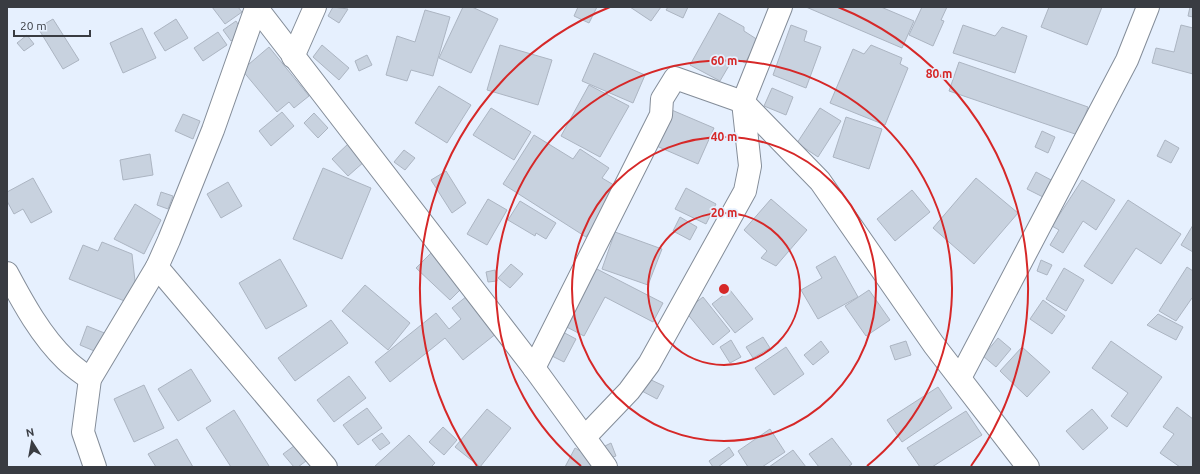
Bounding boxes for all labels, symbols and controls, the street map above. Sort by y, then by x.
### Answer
scale bar [14,12,90,38]
text: 20 m [20,19,47,32]
text: 60 m [711,54,737,67]
text: 80 m [926,67,952,80]
text: 40 m [711,130,737,143]
text: 20 m [711,206,737,219]
centre of rings [717,282,731,296]
north arrow [12,422,52,462]
text: N [25,426,35,439]

